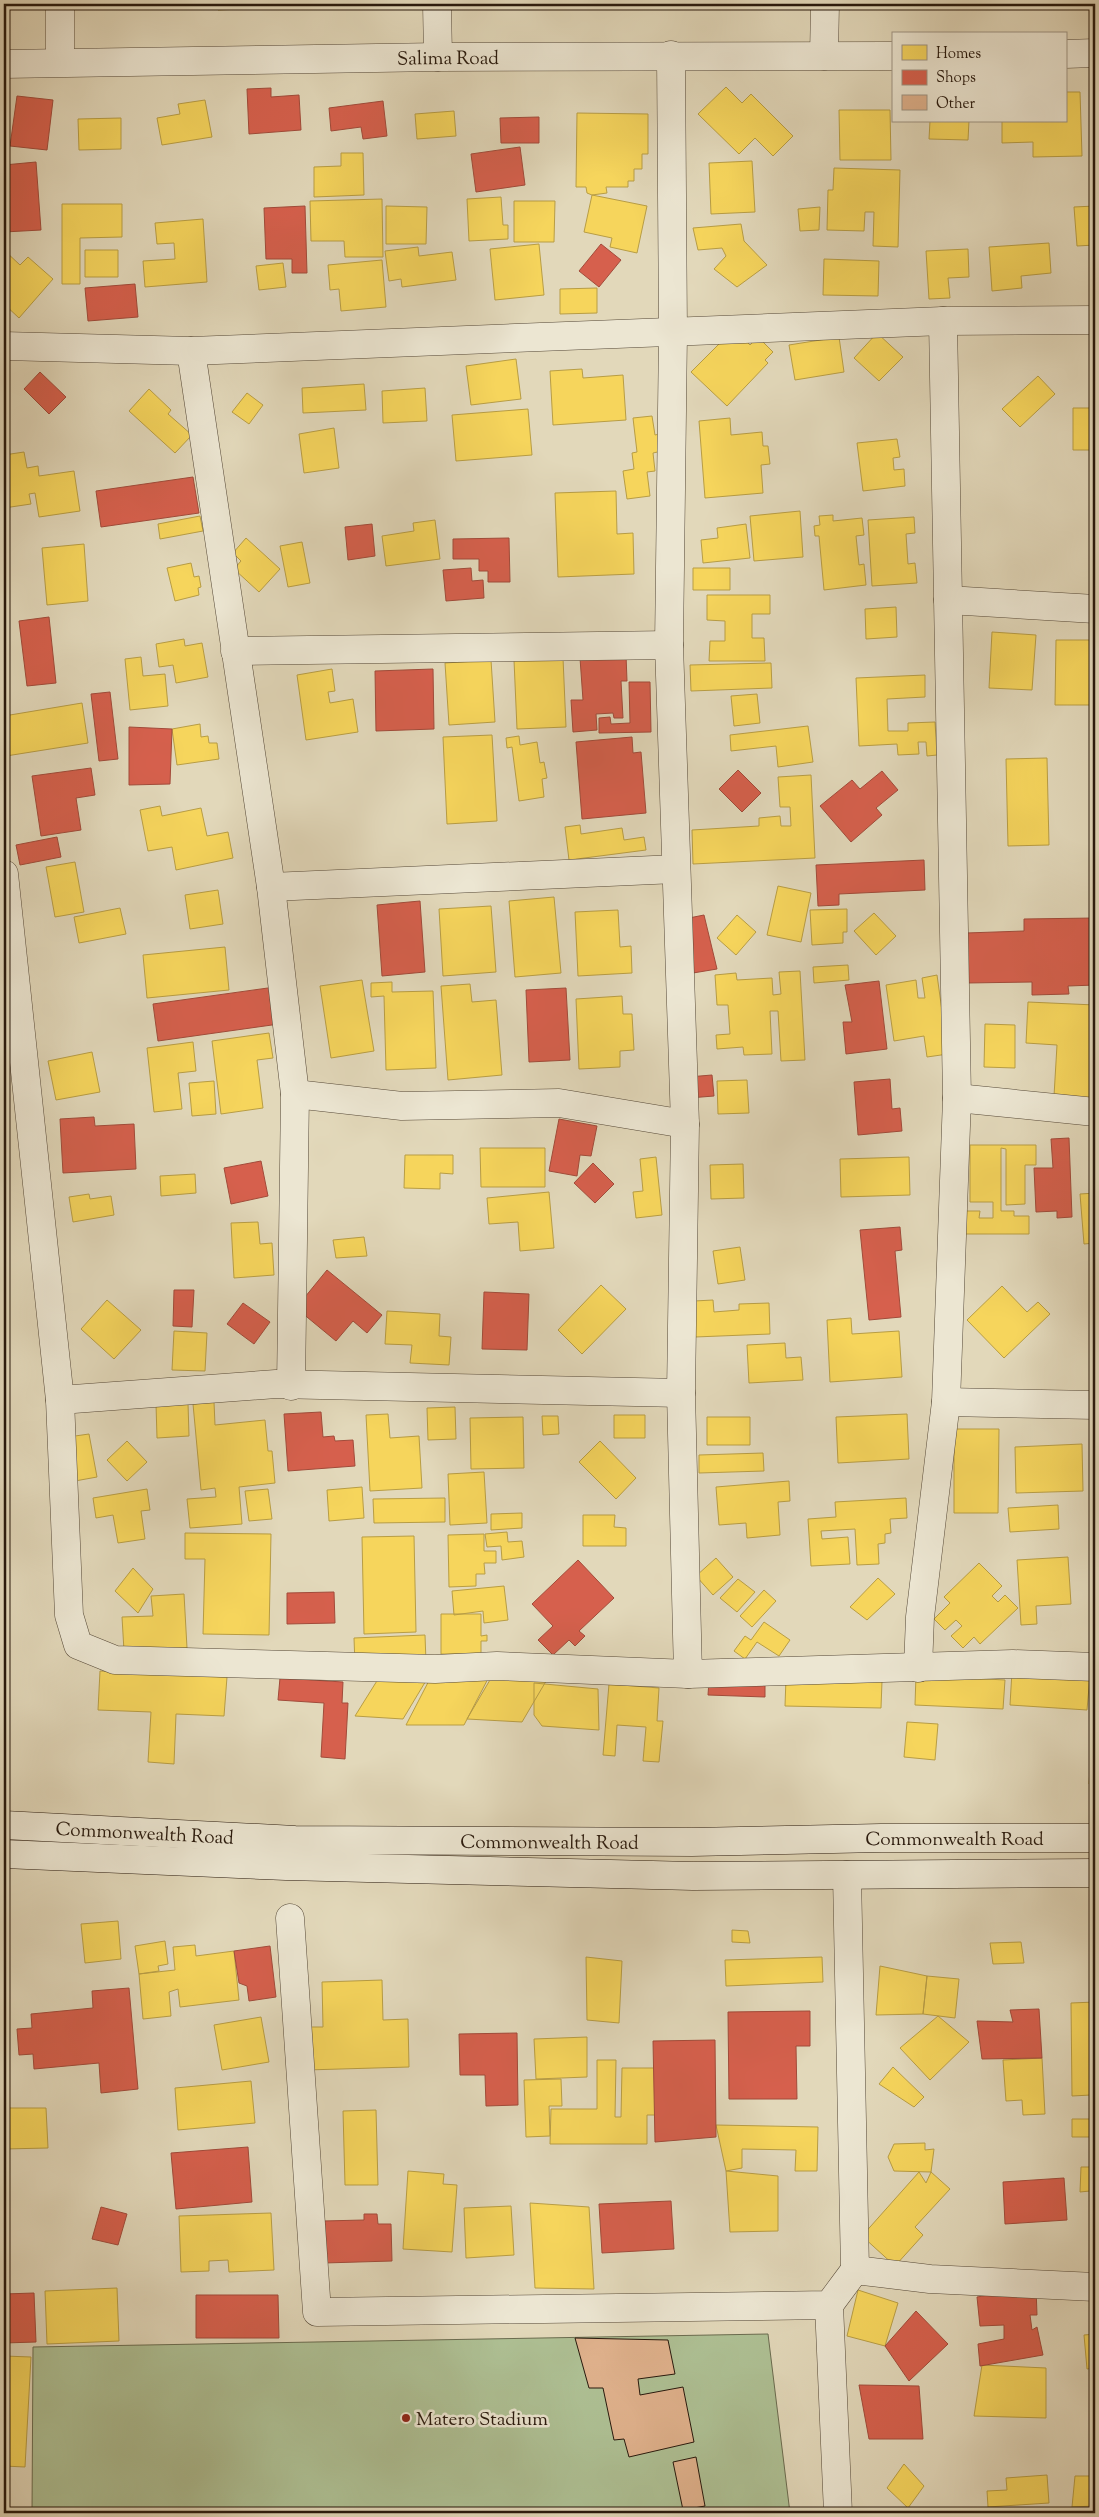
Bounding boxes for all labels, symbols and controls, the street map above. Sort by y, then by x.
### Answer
legend [892,32,1066,122]
text: Homes [936,44,981,65]
street label: Salima Road [397,46,499,74]
text: Shops [936,68,976,89]
text: Other [936,94,976,115]
street label: Commonwealth Road [55,1817,235,1853]
street label: Commonwealth Road [865,1827,1044,1854]
street label: Commonwealth Road [460,1830,639,1858]
place label: Matero Stadium [416,2407,548,2434]
marker: Matero Stadium [400,2412,412,2424]

